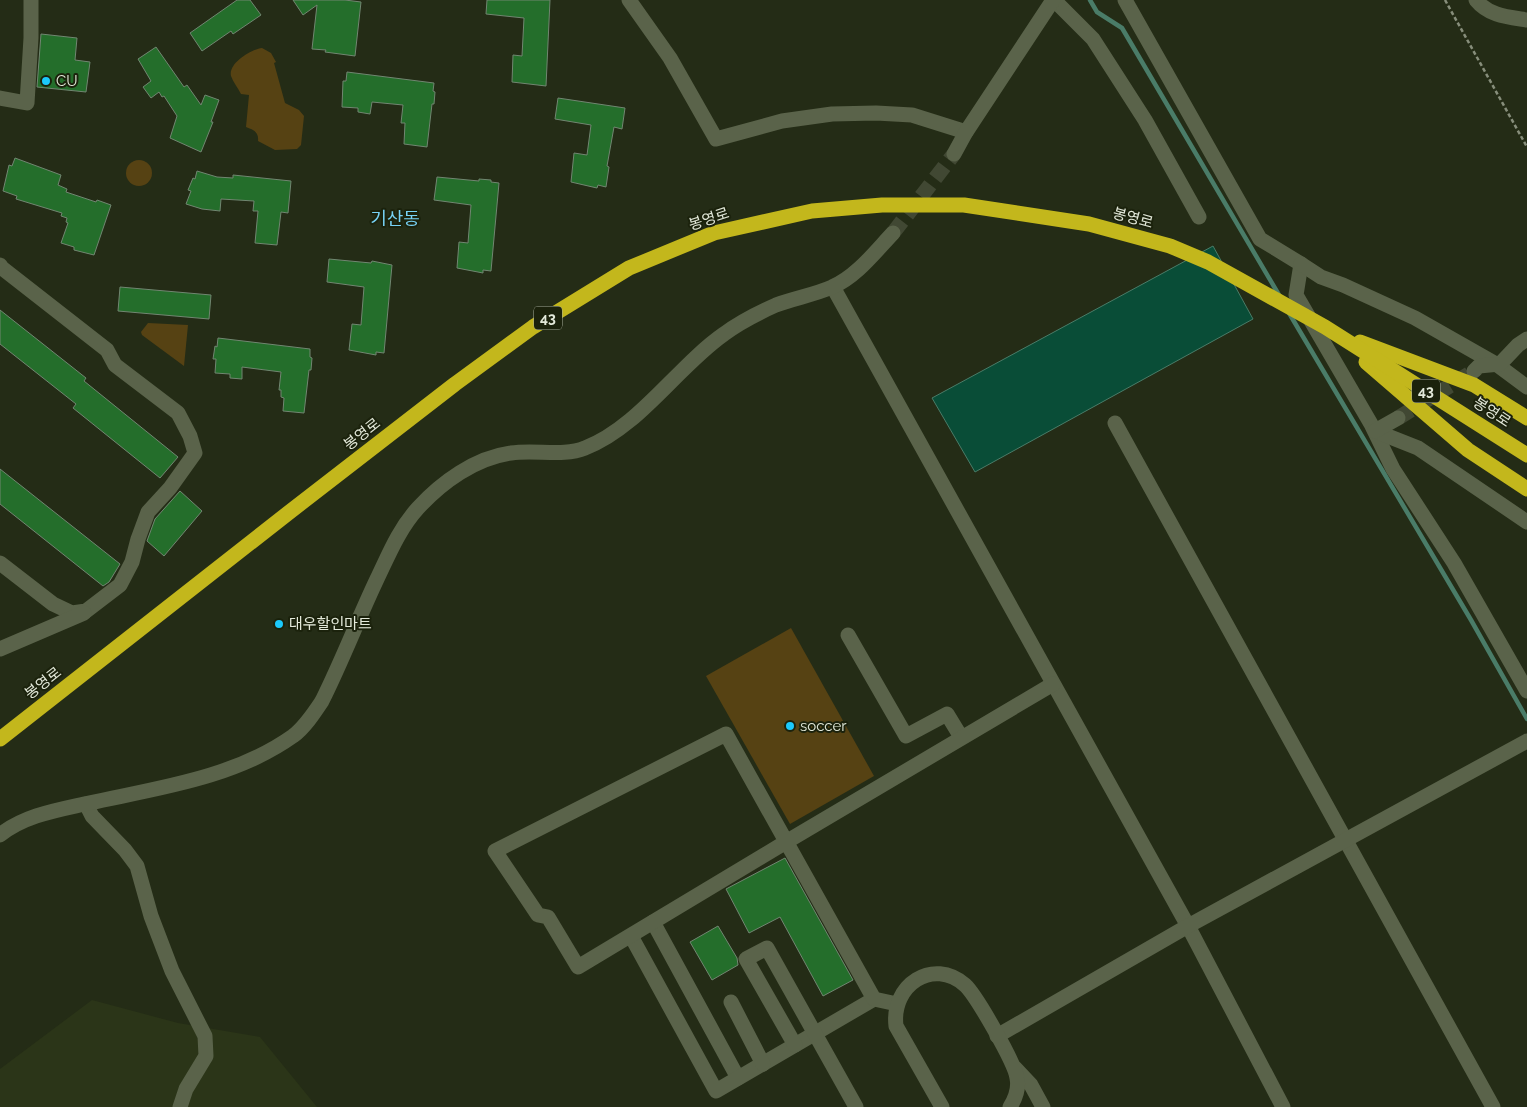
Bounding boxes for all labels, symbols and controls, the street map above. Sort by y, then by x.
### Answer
place label: CU [56,72,78,90]
marker: CU [40,75,52,87]
street label: 봉영로 [687,204,731,234]
street label: 봉영로 [1111,204,1155,232]
district label: 기산동 [370,208,420,229]
road number: 43 [534,306,562,330]
road number: 43 [1412,380,1440,402]
street label: 봉영로 [1470,393,1514,431]
street label: 봉영로 [340,414,384,454]
place label: 대우할인마트 [289,615,372,633]
marker: 대우할인마트 [273,618,285,630]
street label: 봉영로 [21,663,65,703]
place label: soccer [800,717,847,735]
marker: soccer [784,720,796,732]

